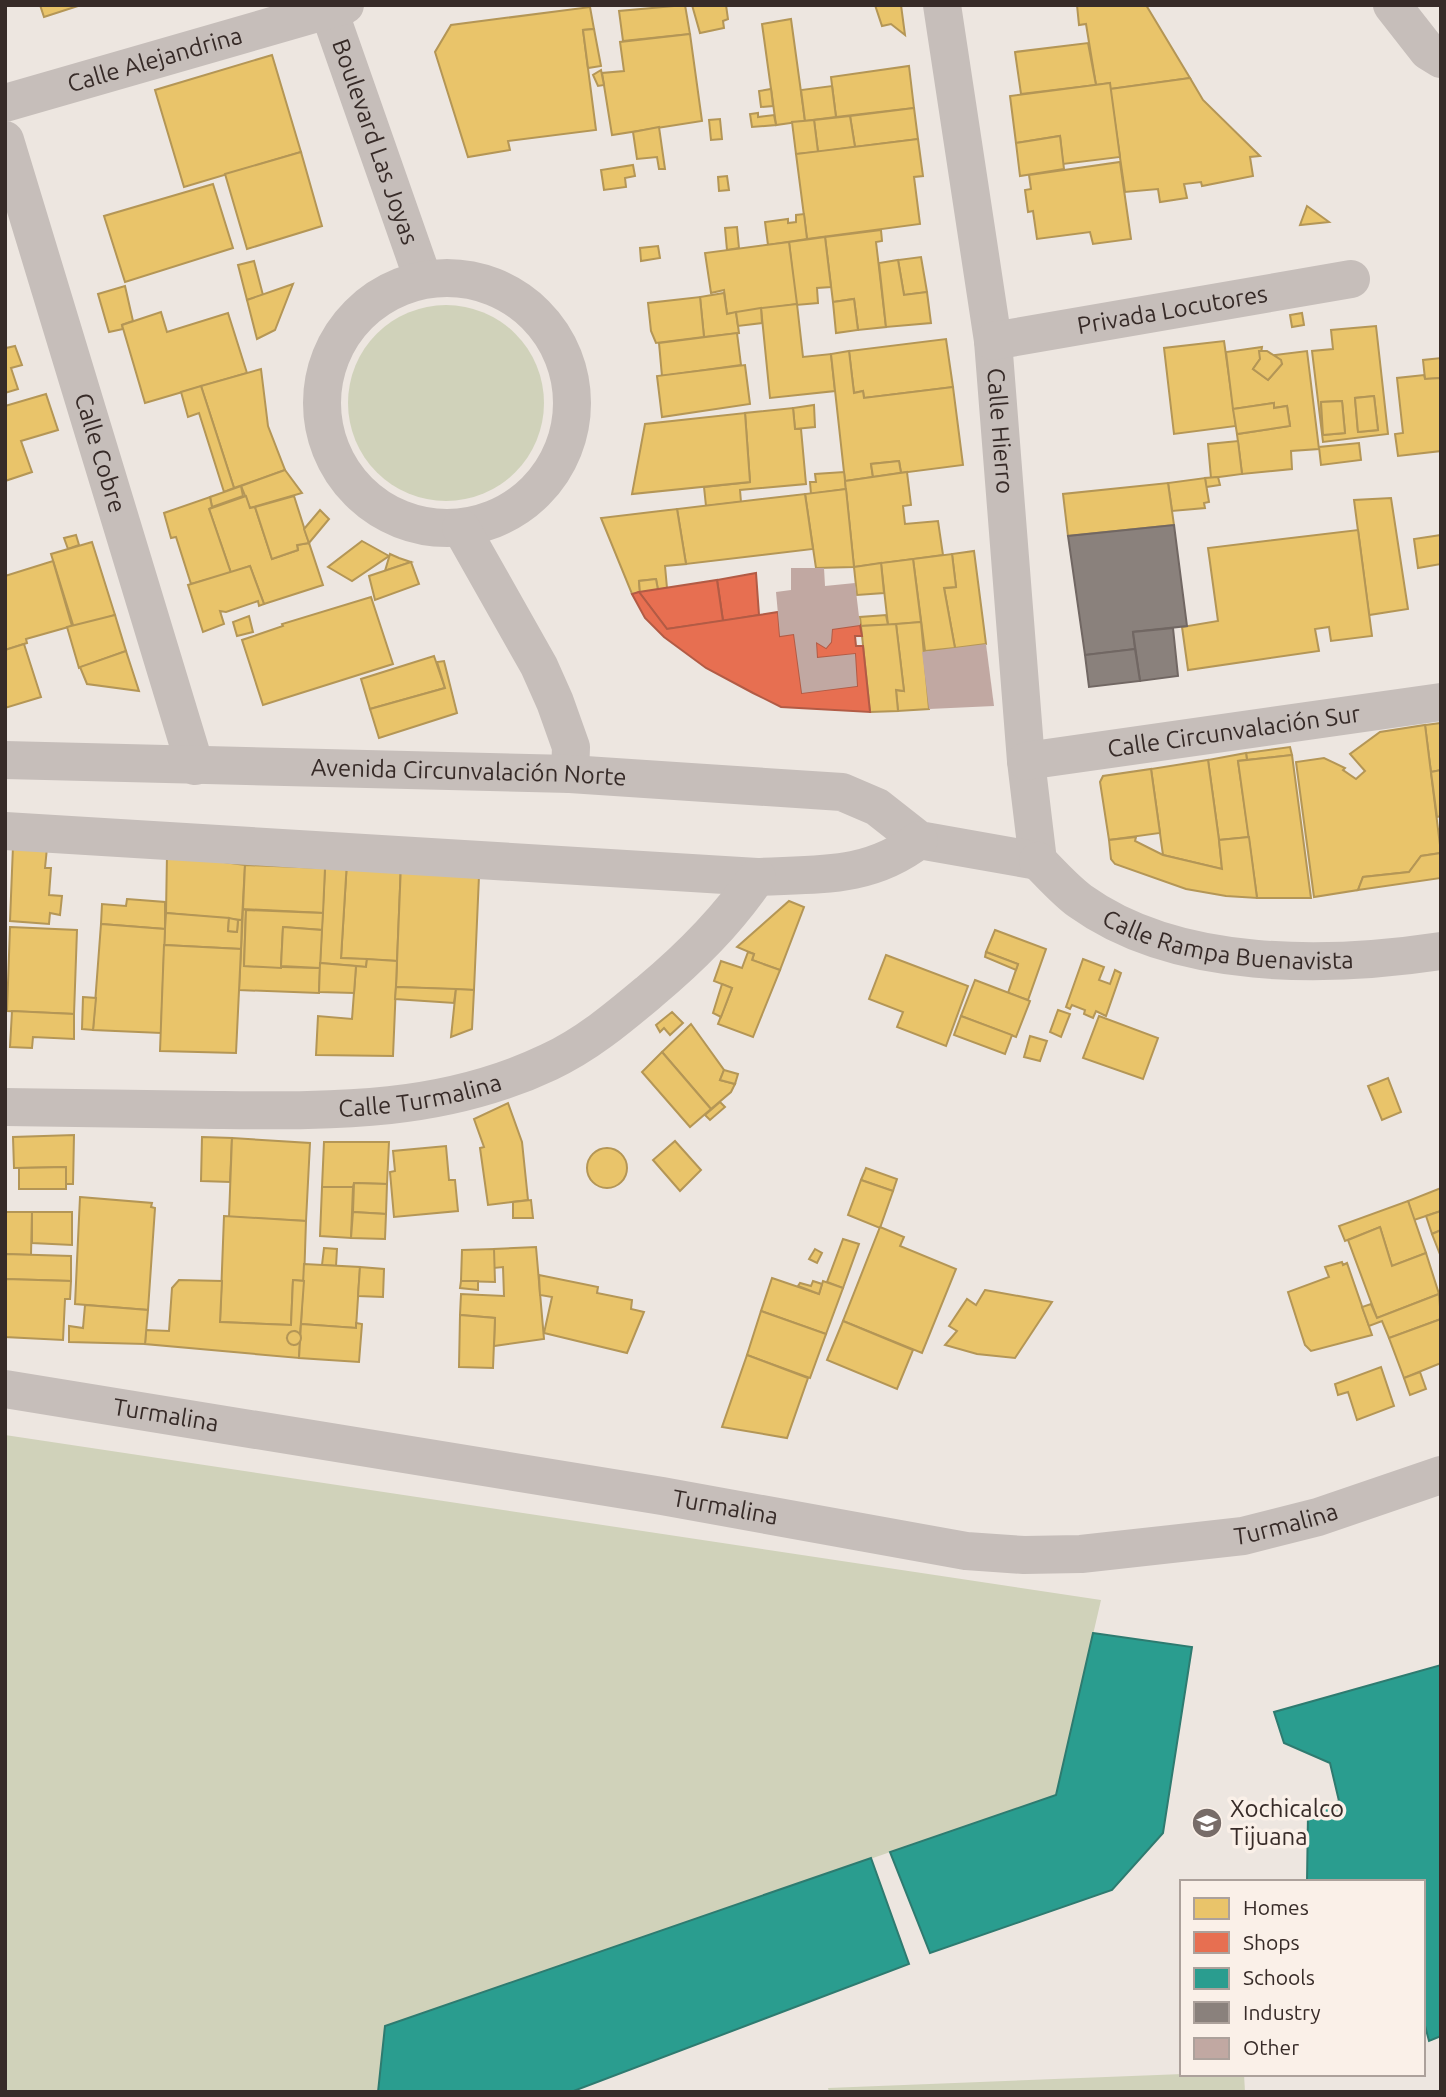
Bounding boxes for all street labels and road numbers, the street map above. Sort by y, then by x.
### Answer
street label: Calle Alejandrina [64,21,245,97]
street label: Boulevard Las Joyas [327,35,424,248]
street label: Privada Locutores [1075,280,1269,339]
street label: Calle Hierro [982,367,1019,495]
street label: Calle Cobre [70,390,131,516]
street label: Calle Circunvalación Sur [1106,700,1362,762]
street label: Avenida Circunvalación Norte [311,754,628,791]
street label: Calle Rampa Buenavista [1098,904,1354,974]
street label: Calle Turmalina [338,1068,505,1122]
street label: Turmalina [111,1393,221,1437]
street label: Turmalina [670,1484,780,1530]
street label: Turmalina [1232,1497,1341,1550]

